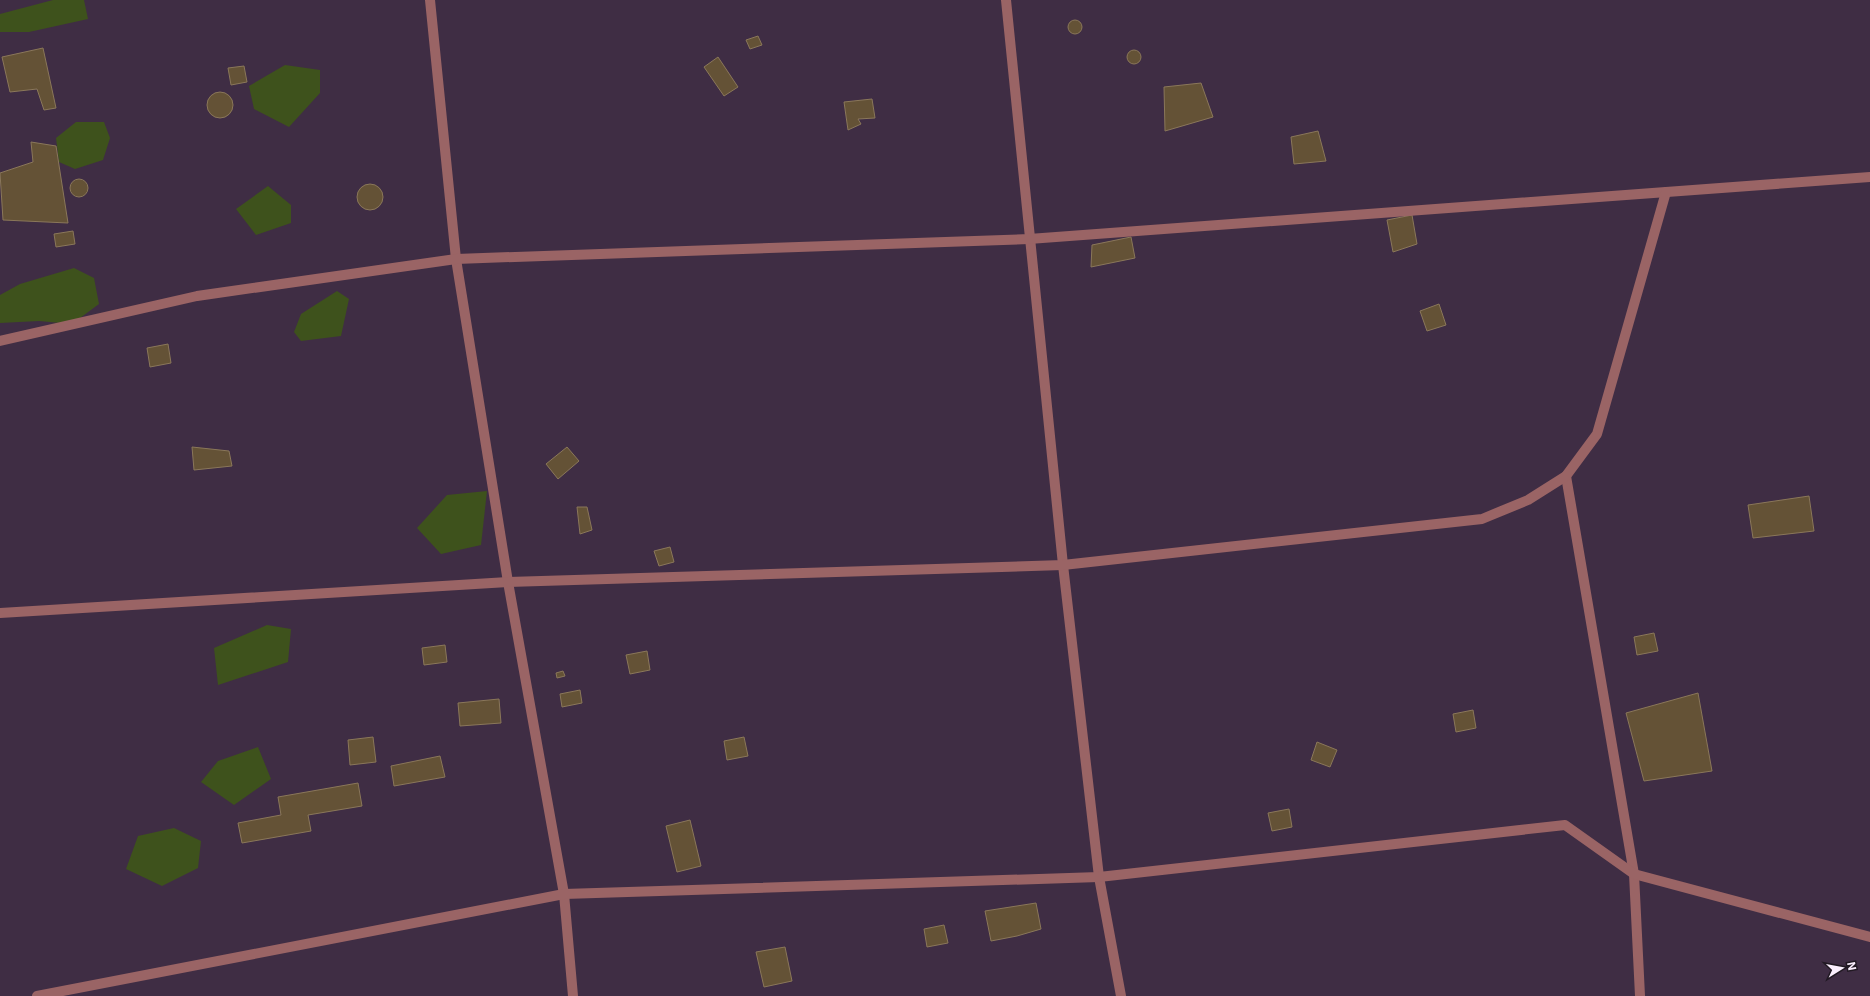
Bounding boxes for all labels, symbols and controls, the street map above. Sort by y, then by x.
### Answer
north arrow [1822,948,1862,988]
text: N [1844,961,1859,972]

